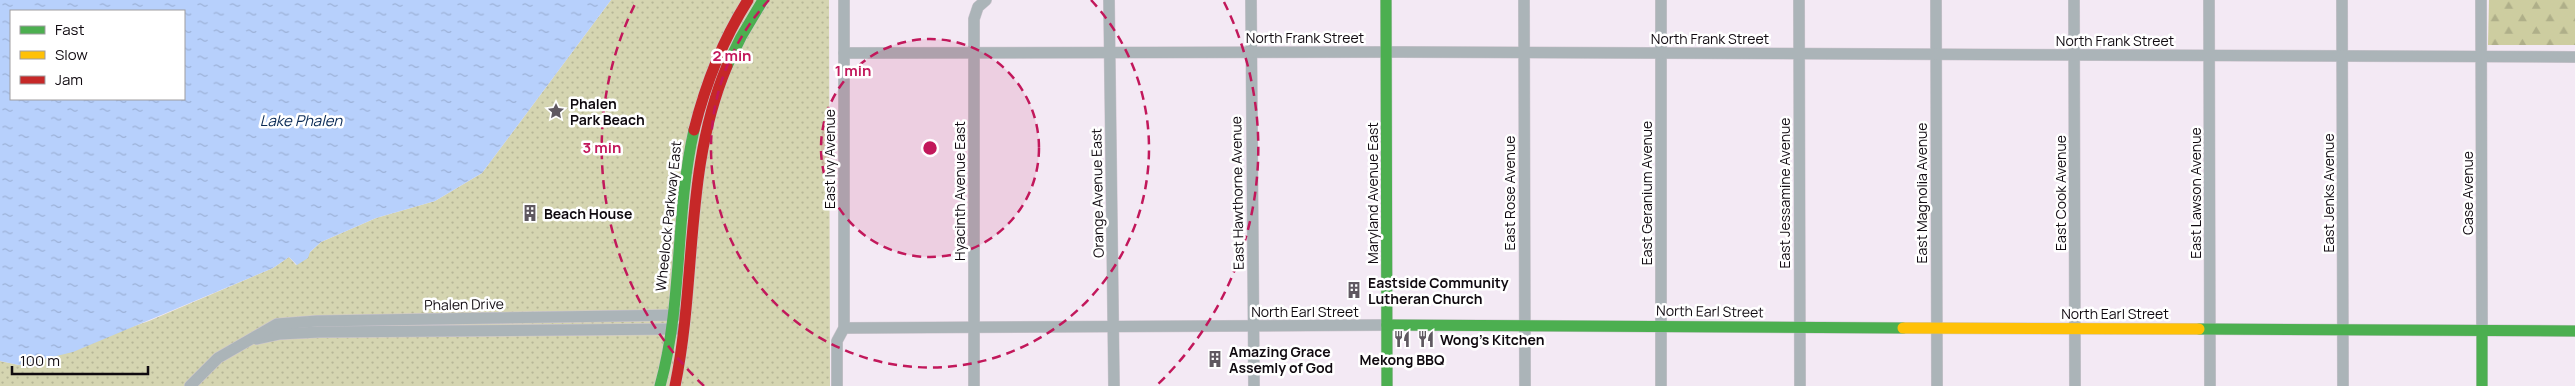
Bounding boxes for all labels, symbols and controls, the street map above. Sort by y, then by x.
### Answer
legend [10,10,185,100]
text: Fast [55,19,84,40]
street label: North Frank Street [1246,28,1365,47]
street label: North Frank Street [1651,29,1770,48]
street label: North Frank Street [2056,31,2175,50]
text: Slow [55,44,88,65]
text: 2 min [712,45,752,66]
text: 1 min [835,60,871,81]
text: Jam [55,69,83,90]
place label: Phalen Park Beach [570,94,645,129]
place icon: Phalen Park Beach [546,101,566,121]
street label: East Ivy Avenue [820,109,839,209]
water label: Lake Phalen [260,110,343,131]
street label: East Hawthorne Avenue [1226,116,1248,270]
street label: East Jessamine Avenue [1775,118,1794,269]
street label: Hyacinth Avenue East [950,121,969,261]
street label: East Geranium Avenue [1637,121,1656,265]
street label: Maryland Avenue East [1363,122,1382,264]
street label: East Magnolia Avenue [1912,123,1931,263]
street label: East Lawson Avenue [2186,127,2205,259]
street label: Orange Avenue East [1086,128,1108,258]
street label: East Jenks Avenue [2319,133,2338,253]
street label: East Cook Avenue [2051,135,2070,251]
street label: East Rose Avenue [1500,136,1519,250]
text: 3 min [583,137,621,158]
street label: Wheelock Parkway East [651,139,685,292]
centre of rings [921,139,939,157]
street label: Case Avenue [2458,151,2477,235]
building icon: Beach House [520,203,540,223]
place label: Beach House [544,204,632,223]
place label: Eastside Community Lutheran Church [1368,273,1509,308]
building icon: Eastside Community Lutheran Church [1344,280,1364,300]
street label: Phalen Drive [424,294,504,314]
street label: North Earl Street [1656,301,1764,321]
street label: North Earl Street [1251,302,1359,321]
street label: North Earl Street [2061,304,2169,323]
restaurant icon: Mekong BBQ [1392,329,1412,349]
restaurant icon: Wong's Kitchen [1416,329,1436,349]
place label: Wong's Kitchen [1440,330,1545,349]
place label: Amazing Grace Assemly of God [1229,342,1333,377]
scale bar [12,344,149,376]
building icon: Amazing Grace Assemly of God [1205,349,1225,369]
text: 100 m [20,350,60,371]
place label: Mekong BBQ [1360,350,1445,369]

